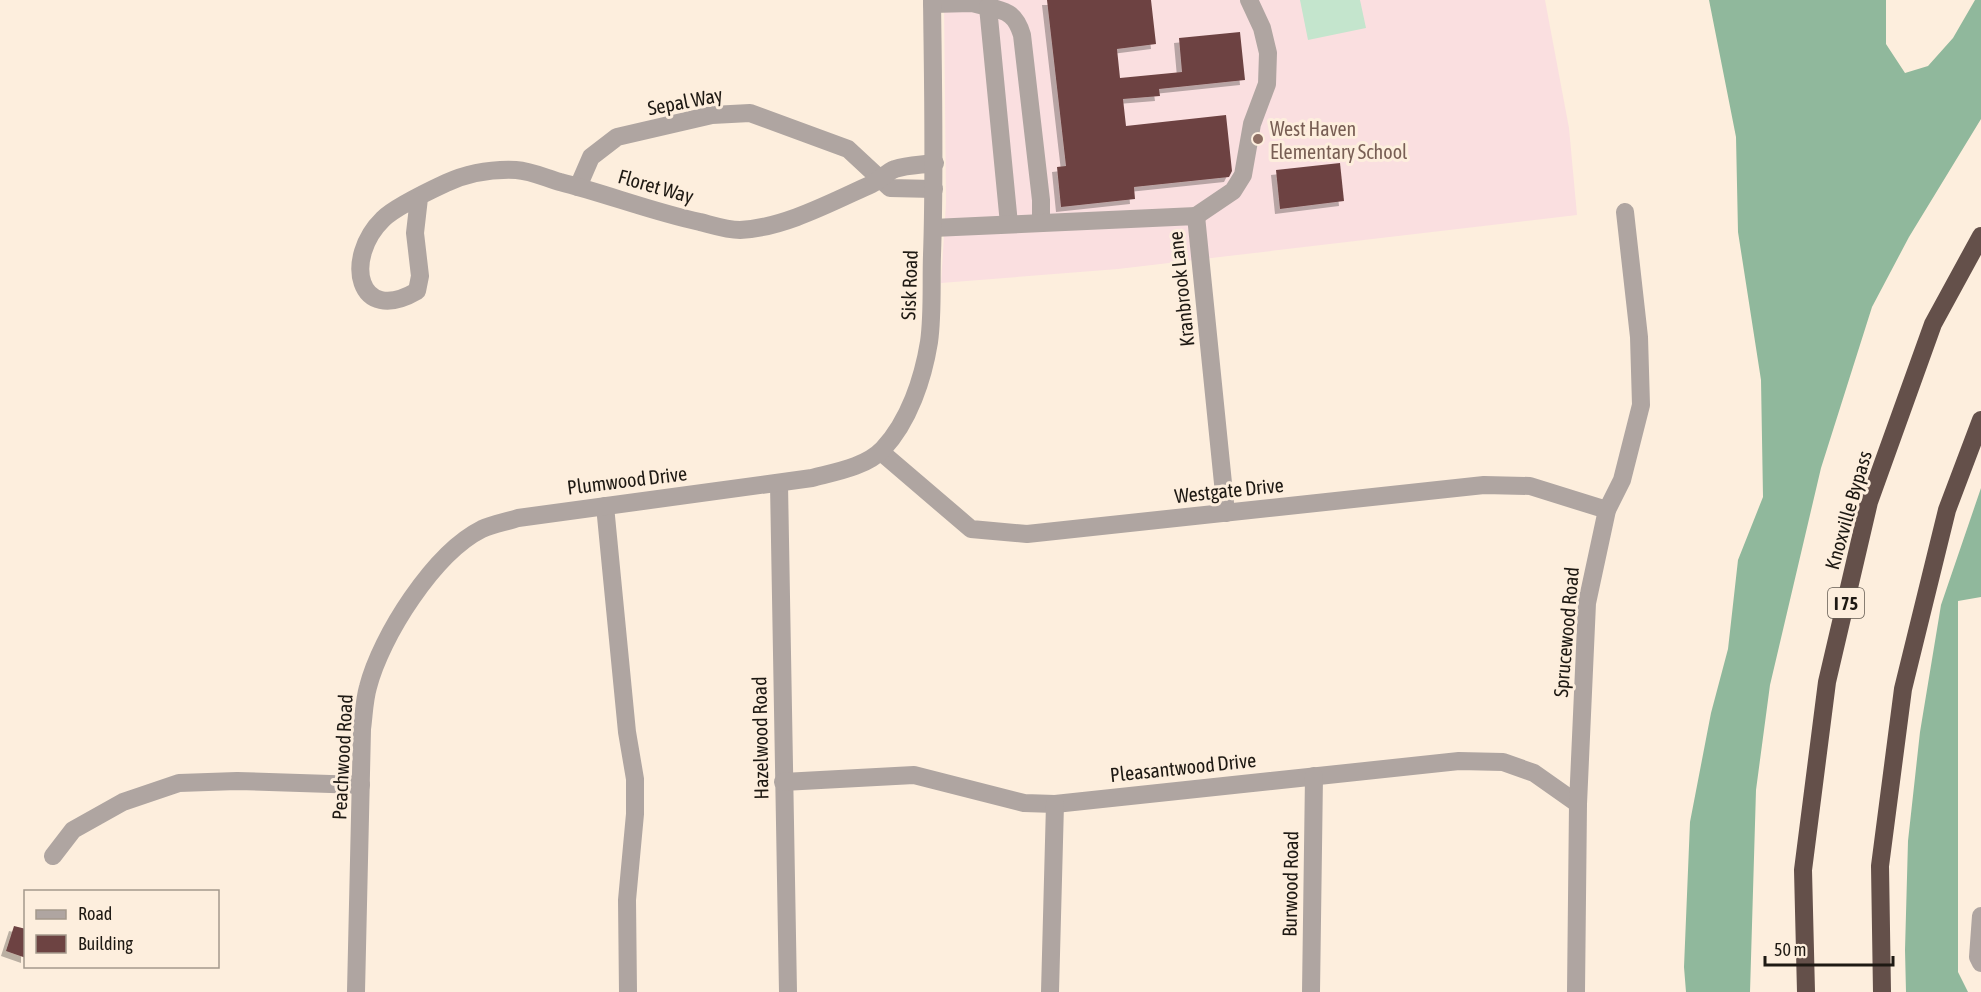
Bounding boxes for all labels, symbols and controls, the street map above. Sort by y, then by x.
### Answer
street label: Sepal Way [646,82,724,120]
place label: West Haven Elementary School [1270,117,1408,163]
marker: West Haven Elementary School [1251,132,1265,146]
street label: Floret Way [616,164,696,208]
street label: Kranbrook Lane [1164,230,1198,348]
street label: Sisk Road [896,250,922,320]
street label: Knoxville Bypass [1820,448,1876,572]
street label: Plumwood Drive [566,461,688,499]
street label: Westgate Drive [1173,473,1285,507]
street label: Sprucewood Road [1549,566,1583,698]
road number: I 75 [1828,588,1864,618]
street label: Hazelwood Road [747,676,773,800]
street label: Peachwood Road [327,693,357,821]
street label: Pleasantwood Drive [1109,748,1257,786]
street label: Burwood Road [1278,831,1302,937]
legend [24,890,219,968]
text: Road [78,903,112,924]
scale bar [1765,929,1892,967]
text: Building [78,933,133,954]
text: 50 m [1774,939,1806,960]

